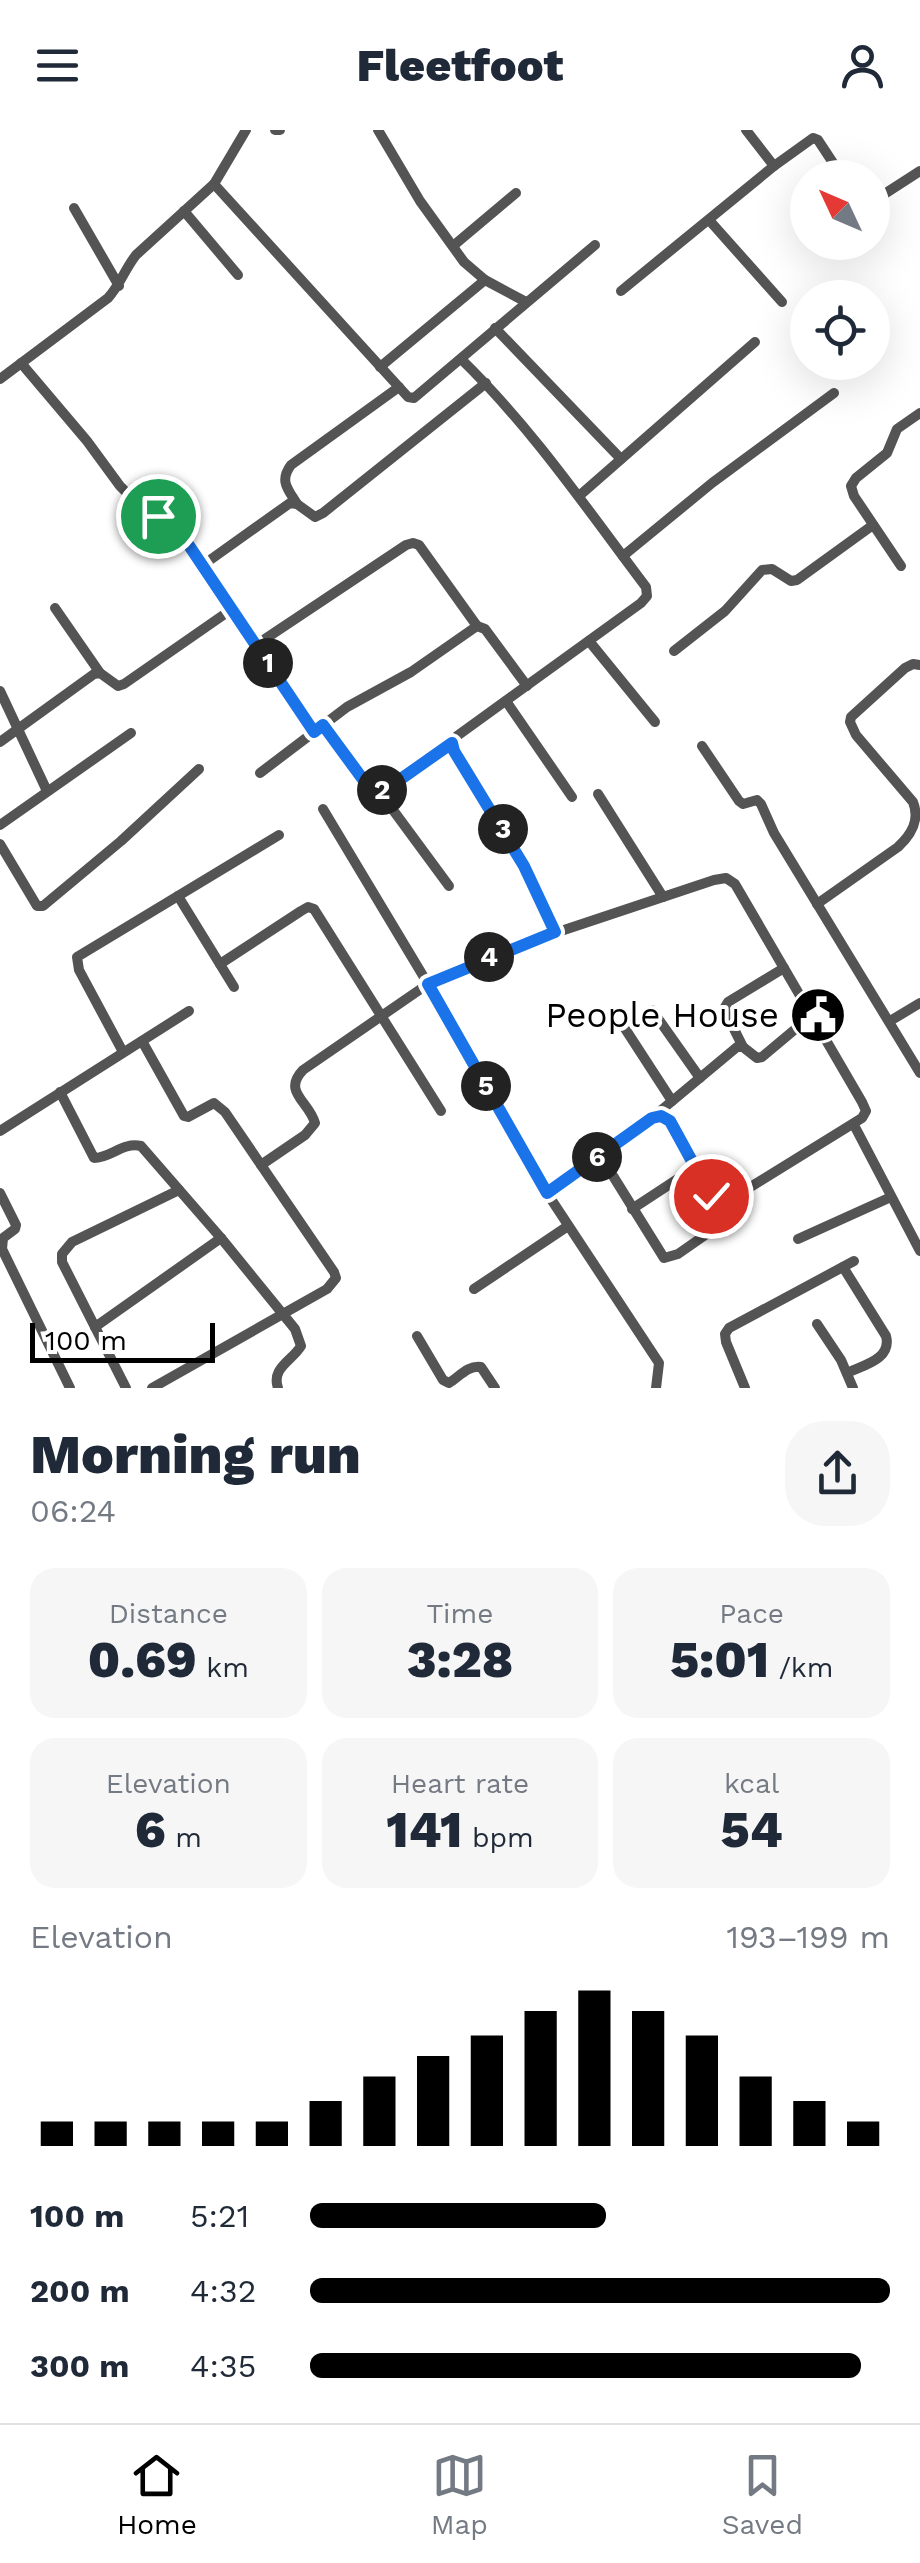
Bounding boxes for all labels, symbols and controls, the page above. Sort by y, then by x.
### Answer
icon: menu [30,38,85,93]
icon: person [835,38,890,93]
text: Fleetfoot [356,39,564,92]
north arrow [790,160,890,260]
map controls [790,160,890,380]
button: locate [790,280,890,380]
pin [116,474,201,559]
icon: arrive [131,489,186,544]
pin: 1 [243,638,293,688]
text: 1 [262,646,274,679]
pin: 2 [357,765,407,815]
text: 2 [374,773,390,806]
pin: 3 [478,804,528,854]
text: 3 [495,812,511,845]
pin: 4 [464,932,514,982]
text: 4 [480,940,498,973]
public building icon: People House [788,985,848,1045]
place label: People House [545,994,779,1036]
pin: 5 [461,1061,511,1111]
text: 5 [478,1069,494,1102]
pin: 6 [572,1132,622,1182]
text: 6 [588,1140,606,1173]
pin [669,1154,754,1239]
icon: check [684,1169,739,1224]
scale bar [30,1318,215,1362]
text: 100 m [45,1324,127,1357]
button: share [785,1421,890,1526]
text: Morning run [30,1422,361,1486]
text: 06:24 [30,1492,116,1530]
text: Distance [109,1597,228,1630]
text: Time [427,1597,493,1630]
text: Pace [719,1597,784,1630]
text: 0.69 [88,1630,197,1689]
text: 3:28 [407,1630,513,1689]
text: 5:01 [670,1630,769,1689]
text: km [197,1651,249,1684]
text: /km [769,1651,833,1684]
text: Elevation [106,1767,231,1800]
text: Heart rate [391,1767,529,1800]
text: kcal [724,1767,779,1800]
text: 6 [135,1800,166,1859]
text: 141 [386,1800,462,1859]
text: 54 [721,1800,783,1859]
text: m [166,1821,202,1854]
text: bpm [462,1821,534,1854]
text: Elevation [30,1918,173,1956]
text: 193–199 m [726,1918,890,1956]
text: 100 m [30,2197,124,2235]
text: 5:21 [190,2197,249,2235]
text: 200 m [30,2272,130,2310]
text: 4:32 [190,2272,256,2310]
text: 300 m [30,2347,129,2385]
text: 4:35 [190,2347,256,2385]
tab: Home [117,2448,197,2541]
tab: Map [431,2448,488,2541]
tab: Saved [722,2448,803,2541]

